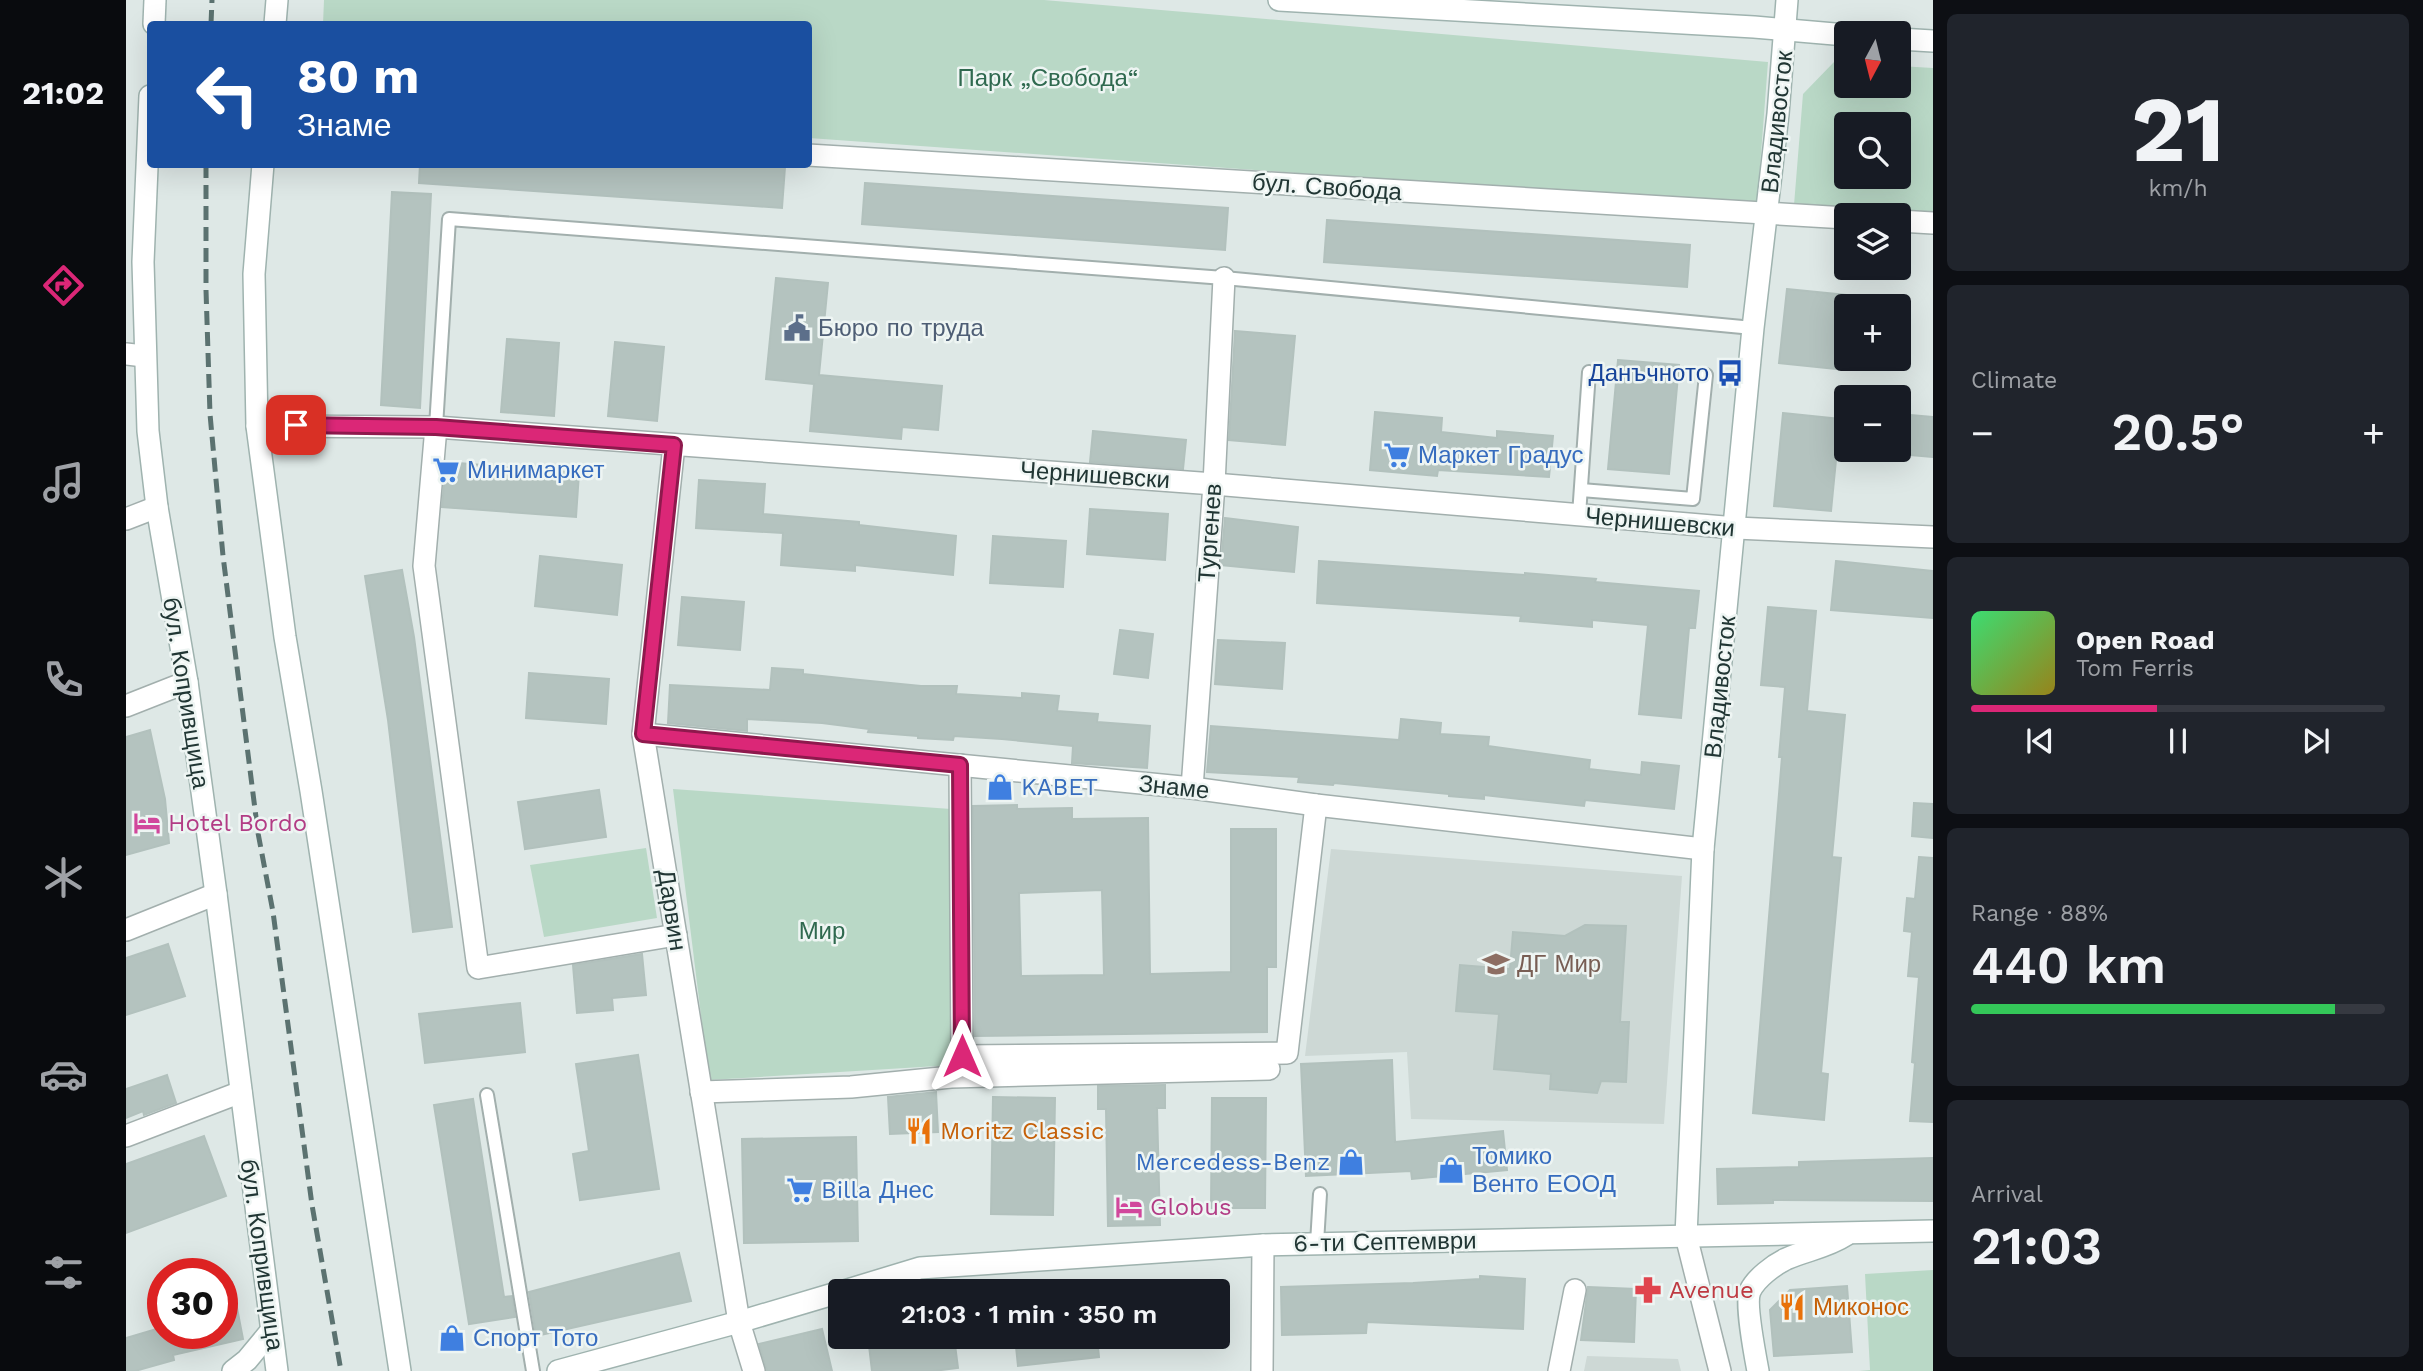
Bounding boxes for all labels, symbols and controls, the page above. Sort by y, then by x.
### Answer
north arrow [1834,21,1911,98]
map controls [1834,21,1911,462]
text: 80 m [297,47,419,105]
icon: left [182,49,273,140]
street label: Владивосток [1756,49,1798,195]
park label: Парк „Свобода“ [958,64,1138,92]
text: 21:02 [22,74,104,112]
text: 21 [2131,76,2225,183]
text: Знаме [297,106,392,144]
button: search [1834,112,1911,189]
street label: бул. Свобода [1251,168,1404,206]
text: km/h [2148,175,2208,202]
button: layers [1834,203,1911,280]
icon: directions [39,261,88,310]
button: + [1834,294,1911,371]
public building icon: Бюро по труда [782,313,812,343]
place label: Бюро по труда [818,314,984,342]
bus stop icon: Данъчното [1715,358,1745,388]
place label: Данъчното [1588,359,1709,387]
text: Climate [1971,367,2057,394]
button: − [1834,385,1911,462]
pin [266,395,326,455]
text: 20.5° [2112,402,2244,463]
icon: arrive [277,406,315,444]
text: − [1971,411,1994,455]
text: + [2362,411,2385,455]
supermarket icon: Маркет Градус [1382,440,1412,470]
place label: Маркет Градус [1418,441,1584,469]
supermarket icon: Минимаркет [431,455,461,485]
place label: Минимаркет [467,456,605,484]
street label: Чернишевски [1019,456,1171,494]
icon: music [39,458,88,507]
street label: Тургенев [1193,482,1227,584]
street label: Чернишевски [1584,502,1736,542]
street label: бул. Копривщица [157,595,215,791]
street label: Владивосток [1699,614,1741,760]
text: Open Road [2076,625,2214,655]
icon: phone [39,655,88,704]
text: Tom Ferris [2076,655,2194,682]
icon: previous [2021,722,2059,760]
icon: pause [2159,722,2197,760]
icon: next [2297,722,2335,760]
street label: Знаме [1137,769,1211,805]
shop icon: KABET [985,772,1015,802]
place label: KABET [1021,773,1098,801]
hotel icon: Hotel Bordo [132,808,162,838]
place label: Hotel Bordo [168,809,307,837]
icon: climate [39,853,88,902]
street label: Дарвин [652,867,692,953]
text: Range · 88% [1971,900,2108,927]
park label: Мир [799,917,845,945]
text: 440 km [1971,935,2166,996]
school or university icon: ДГ Мир [1481,949,1511,979]
place label: ДГ Мир [1517,950,1601,978]
position arrow [925,1019,999,1093]
icon: car [39,1050,88,1099]
restaurant icon: Moritz Classic [904,1116,934,1146]
place label: Moritz Classic [940,1117,1104,1145]
place label: Томико Венто ЕООД [1472,1142,1616,1198]
shop icon: Mercedess-Benz [1336,1147,1366,1177]
place label: Mercedess-Benz [1136,1148,1330,1176]
shop icon: Томико Венто ЕООД [1436,1155,1466,1185]
street label: бул. Копривщица [235,1157,289,1353]
supermarket icon: Billa Днес [785,1175,815,1205]
place label: Billa Днес [821,1176,934,1204]
text: Arrival [1971,1181,2043,1208]
hotel icon: Globus [1114,1192,1144,1222]
place label: Globus [1150,1193,1232,1221]
text: 21:03 [1971,1216,2102,1277]
street label: 6-ти Септември [1293,1226,1477,1258]
icon: filters [39,1248,88,1297]
speed limit sign: 30 [147,1258,238,1349]
pharmacy icon: Avenue [1633,1275,1663,1305]
place label: Avenue [1669,1276,1754,1304]
restaurant icon: Миконос [1777,1292,1807,1322]
place label: Миконос [1813,1293,1909,1321]
text: 21:03 · 1 min · 350 m [901,1299,1157,1329]
shop icon: Спорт Тото [437,1323,467,1353]
place label: Спорт Тото [473,1324,598,1352]

